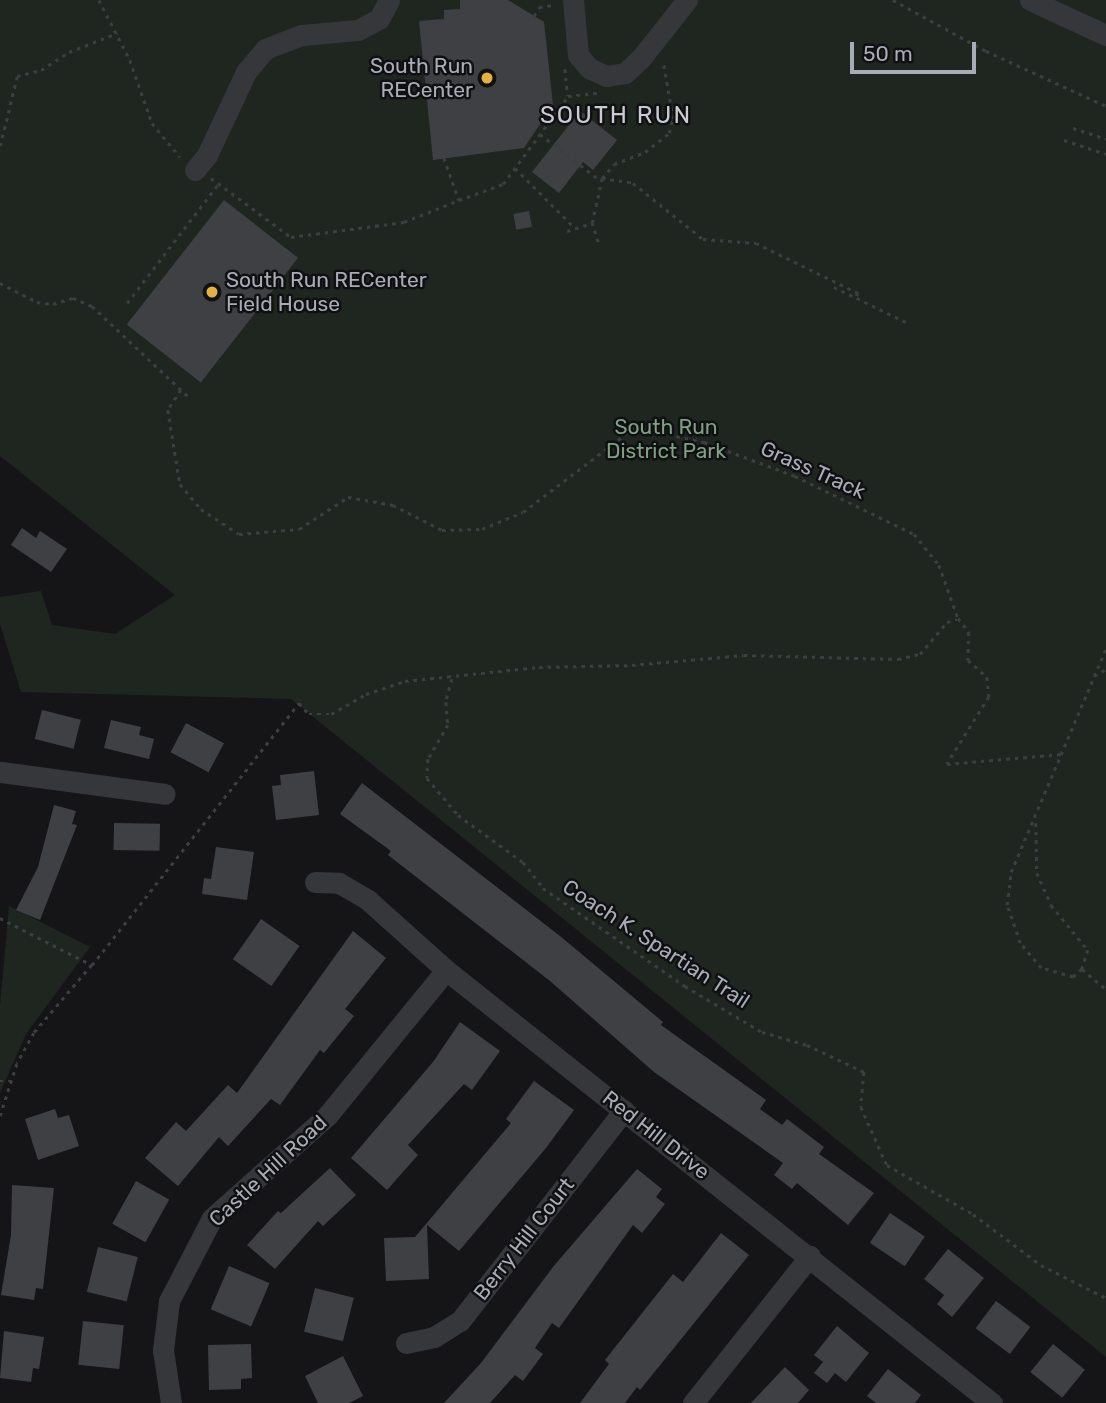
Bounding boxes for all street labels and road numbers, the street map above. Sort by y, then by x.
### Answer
street label: Grass Track [756,436,870,504]
street label: Coach K. Spartian Trail [558,874,754,1014]
street label: Red Hill Drive [597,1085,715,1185]
street label: Castle Hill Road [204,1110,332,1232]
street label: Berry Hill Court [468,1173,580,1305]

